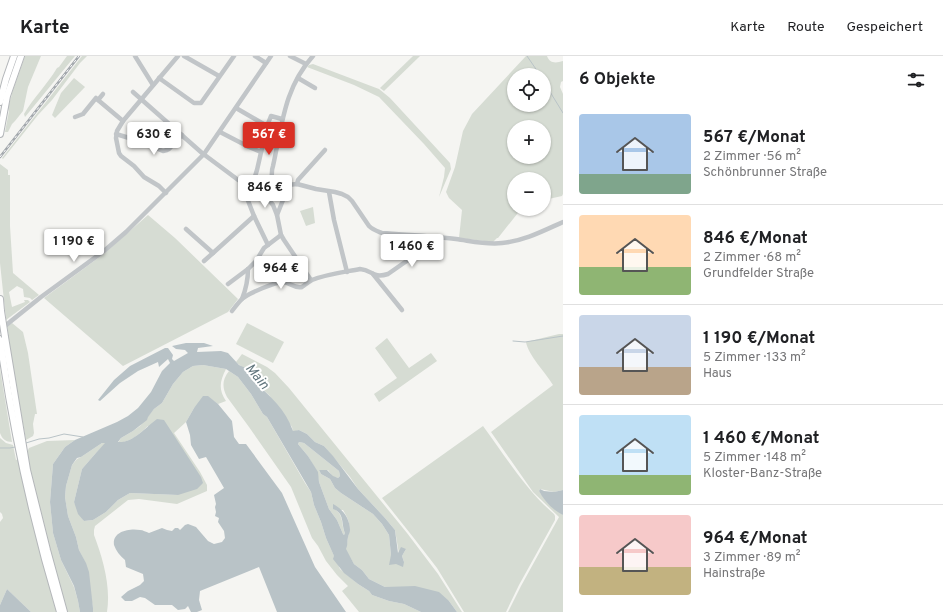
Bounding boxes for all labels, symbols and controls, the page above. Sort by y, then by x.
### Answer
text: Karte [20,16,70,40]
text: Karte [730,19,765,36]
text: Route [787,19,824,36]
text: Gespeichert [846,19,923,36]
map controls [507,68,551,216]
button: locate [507,68,551,112]
text: 6 Objekte [579,69,656,91]
icon: filters [905,69,927,91]
button: + [507,120,551,164]
pin: 630 € [126,122,182,156]
pin: 567 € [241,122,297,156]
text: 630 € [136,127,172,143]
text: 567 € [252,127,286,143]
text: 567 €/Monat [703,127,806,149]
icon: home [611,130,659,178]
text: 2 Zimmer · 56 m² [703,149,801,165]
text: Schönbrunner Straße [703,165,827,181]
button: − [507,172,551,216]
pin: 846 € [237,175,293,209]
text: 846 € [247,180,283,196]
text: 846 €/Monat [703,228,808,250]
pin: 1 190 € [37,229,111,263]
icon: home [611,231,659,279]
text: 1 190 € [53,234,95,250]
pin: 1 460 € [375,234,449,268]
text: 1 460 € [390,239,434,255]
text: 2 Zimmer · 68 m² [703,250,801,266]
pin: 964 € [253,256,309,290]
text: 964 € [263,261,299,277]
text: Grundfelder Straße [703,266,814,282]
text: 1 190 €/Monat [703,328,815,350]
icon: home [611,331,659,379]
text: 5 Zimmer · 133 m² [703,350,806,366]
water label: Main [241,360,273,394]
text: Haus [703,366,732,382]
text: 1 460 €/Monat [703,428,819,450]
icon: home [611,431,659,479]
text: 5 Zimmer · 148 m² [703,450,806,466]
text: Kloster-Banz-Straße [703,466,822,482]
text: 964 €/Monat [703,528,808,550]
icon: home [611,531,659,579]
text: 3 Zimmer · 89 m² [703,550,801,566]
text: Hainstraße [703,566,765,582]

